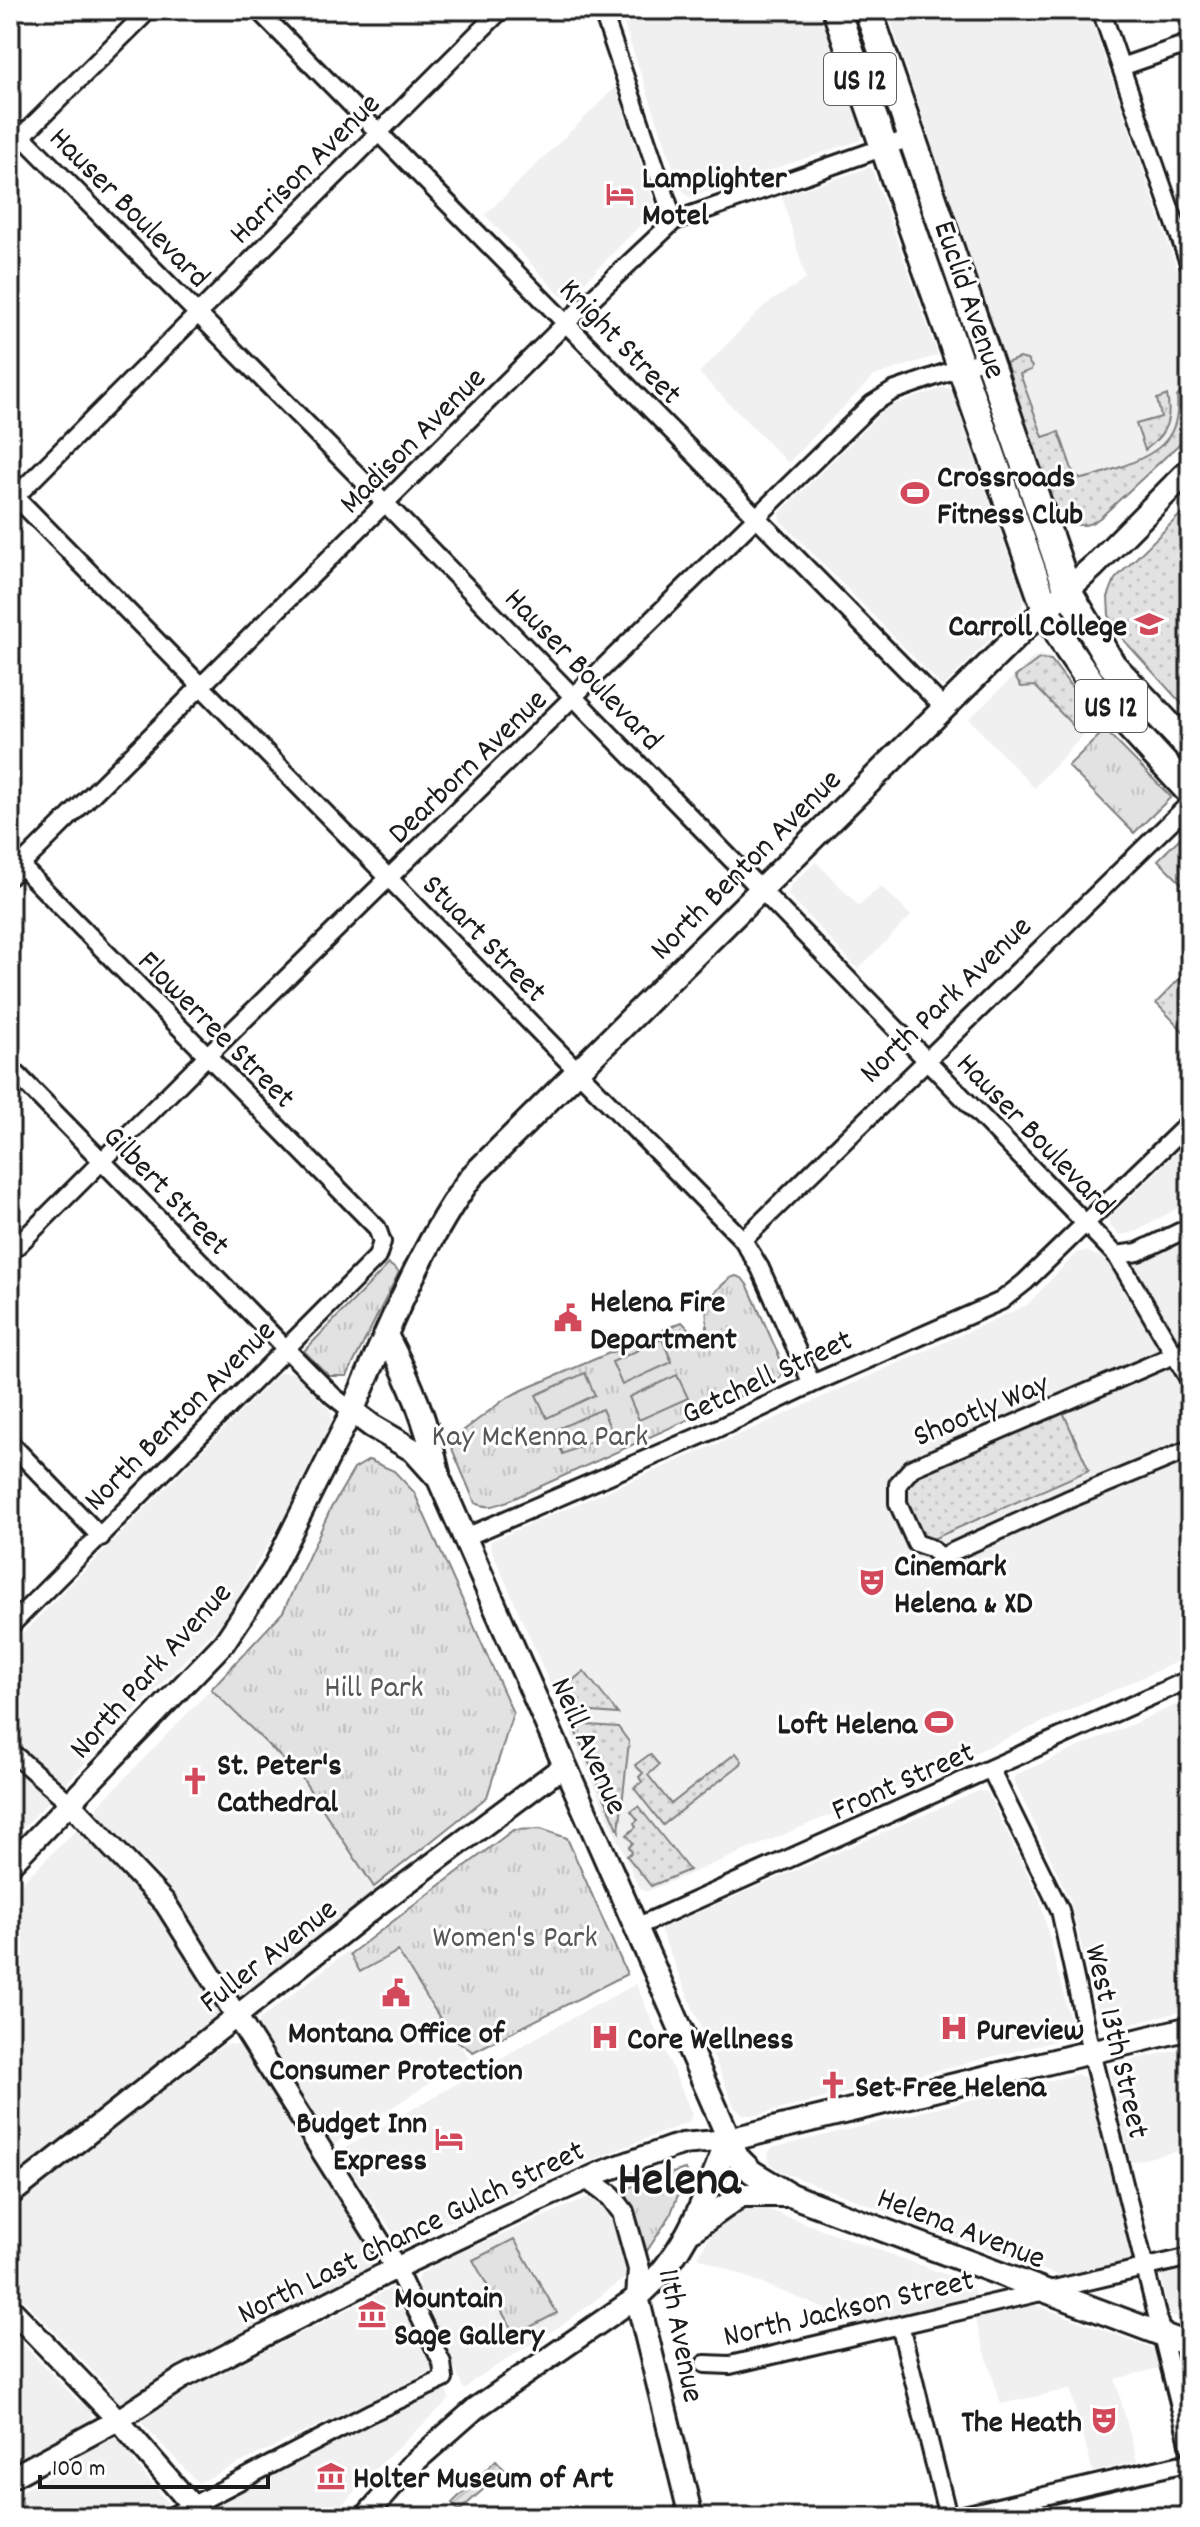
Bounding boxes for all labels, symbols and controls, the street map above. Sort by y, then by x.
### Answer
road number: US 12 [824,53,896,105]
street label: Harrison Avenue [220,84,393,257]
street label: Hauser Boulevard [36,118,219,301]
place label: Lamplighter Motel [642,158,788,241]
hotel icon: Lamplighter Motel [605,179,635,209]
street label: Euclid Avenue [919,215,1016,386]
street label: Knight Street [546,270,691,417]
street label: Madison Avenue [330,358,499,527]
place label: Crossroads Fitness Club [937,457,1083,540]
sports icon: Crossroads Fitness Club [900,478,930,508]
street label: Hauser Boulevard [491,579,672,764]
place label: Carroll College [948,606,1127,652]
school or university icon: Carroll College [1134,609,1164,639]
street label: Dearborn Avenue [379,680,560,857]
road number: US 12 [1075,680,1147,732]
street label: North Benton Avenue [641,760,854,973]
street label: Stuart Street [409,866,556,1015]
street label: North Park Avenue [851,907,1044,1096]
street label: Flowerree Street [125,942,304,1121]
street label: Hauser Boulevard [943,1044,1124,1229]
street label: Gilbert Street [90,1117,239,1268]
place label: Helena Fire Department [590,1282,737,1365]
public building icon: Helena Fire Department [553,1303,583,1333]
street label: North Benton Avenue [75,1311,288,1524]
street label: Getchell Street [675,1320,861,1439]
street label: Shootly Way [907,1363,1058,1462]
park label: Kay McKenna Park [432,1416,649,1462]
place label: Cinemark Helena & XD [894,1546,1033,1629]
theatre icon: Cinemark Helena & XD [857,1567,887,1597]
street label: North Park Avenue [60,1573,245,1771]
park label: Hill Park [324,1667,424,1713]
street label: Neill Avenue [536,1671,637,1823]
place label: Loft Helena [777,1704,918,1750]
sports icon: Loft Helena [924,1707,954,1737]
street label: Front Street [825,1732,983,1836]
place label: St. Peter's Cathedral [217,1745,342,1828]
church icon: St. Peter's Cathedral [180,1766,210,1796]
street label: Fuller Avenue [191,1889,349,2027]
park label: Women's Park [432,1917,598,1963]
street label: West 13th Street [1069,1941,1159,2144]
public building icon: Montana Office of Consumer Protection [381,1978,411,2008]
place label: Pureview [976,2010,1084,2056]
place label: Montana Office of Consumer Protection [269,2013,523,2096]
hospital icon: Pureview [939,2013,969,2043]
place label: Core Wellness [627,2019,794,2065]
hospital icon: Core Wellness [590,2022,620,2052]
place label: Set Free Helena [855,2067,1047,2113]
church icon: Set Free Helena [818,2070,848,2100]
place label: Budget Inn Express [296,2103,427,2186]
hotel icon: Budget Inn Express [434,2124,464,2154]
street label: North Last Chance Gulch Street [231,2130,594,2339]
district label: Helena [618,2149,742,2218]
street label: Helena Avenue [869,2178,1051,2284]
street label: North Jackson Street [719,2260,979,2362]
street label: 11th Avenue [643,2265,714,2407]
place label: Mountain Sage Gallery [394,2278,545,2361]
museum icon: Mountain Sage Gallery [357,2299,387,2329]
place label: The Heath [961,2402,1082,2448]
theatre icon: The Heath [1089,2405,1119,2435]
scale bar [40,2439,268,2489]
text: 100 m [52,2453,105,2487]
place label: Holter Museum of Art [353,2458,614,2504]
museum icon: Holter Museum of Art [316,2461,346,2491]

